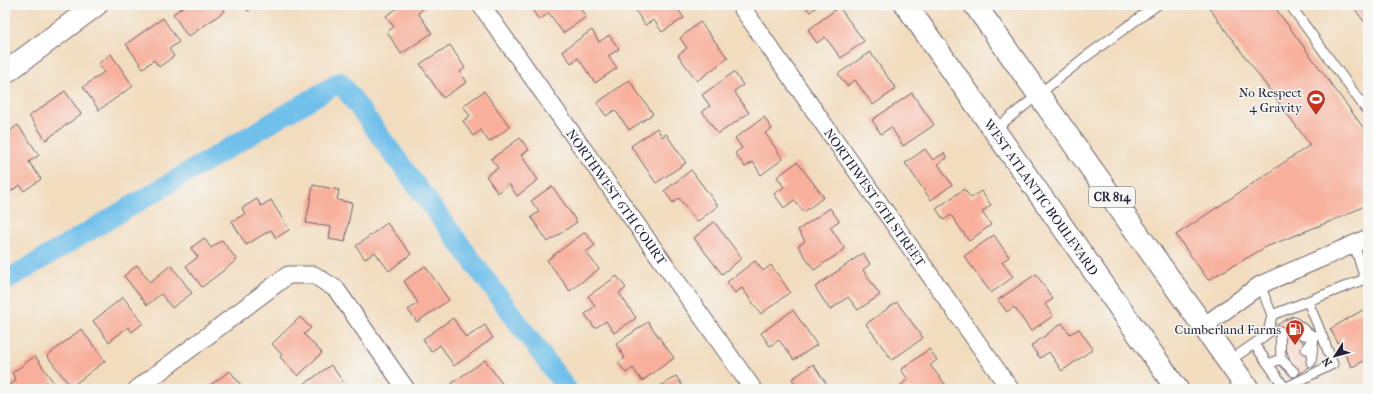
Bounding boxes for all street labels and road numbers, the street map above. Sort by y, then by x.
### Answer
street label: WEST ATLANTIC BOULEVARD [981,115,1102,278]
street label: NORTHWEST 6TH STREET [821,125,929,269]
street label: NORTHWEST 6TH COURT [564,126,670,268]
road number: CR 814 [1089,187,1135,207]

